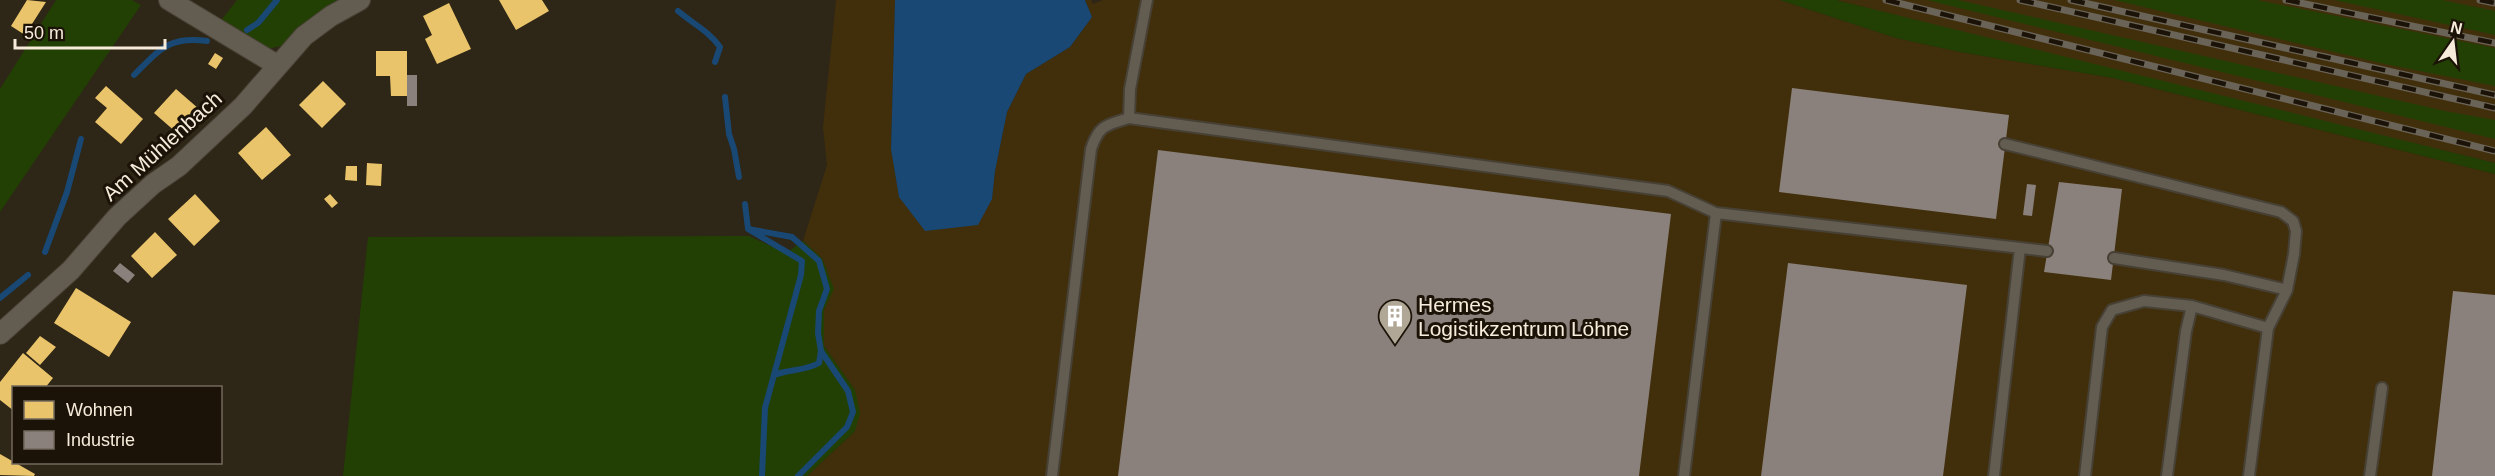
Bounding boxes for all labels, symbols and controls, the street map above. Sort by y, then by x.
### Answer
scale bar [15,12,165,50]
north arrow [2423,12,2483,72]
text: N [2449,18,2464,38]
text: 50 m [24,23,64,43]
street label: Am Mühlenbach [98,87,226,205]
place label: Hermes Logistikzentrum Löhne [1418,293,1629,340]
building icon: Hermes Logistikzentrum Löhne [1377,298,1413,345]
legend [12,386,222,464]
text: Wohnen [66,400,133,420]
text: Industrie [66,430,135,450]

